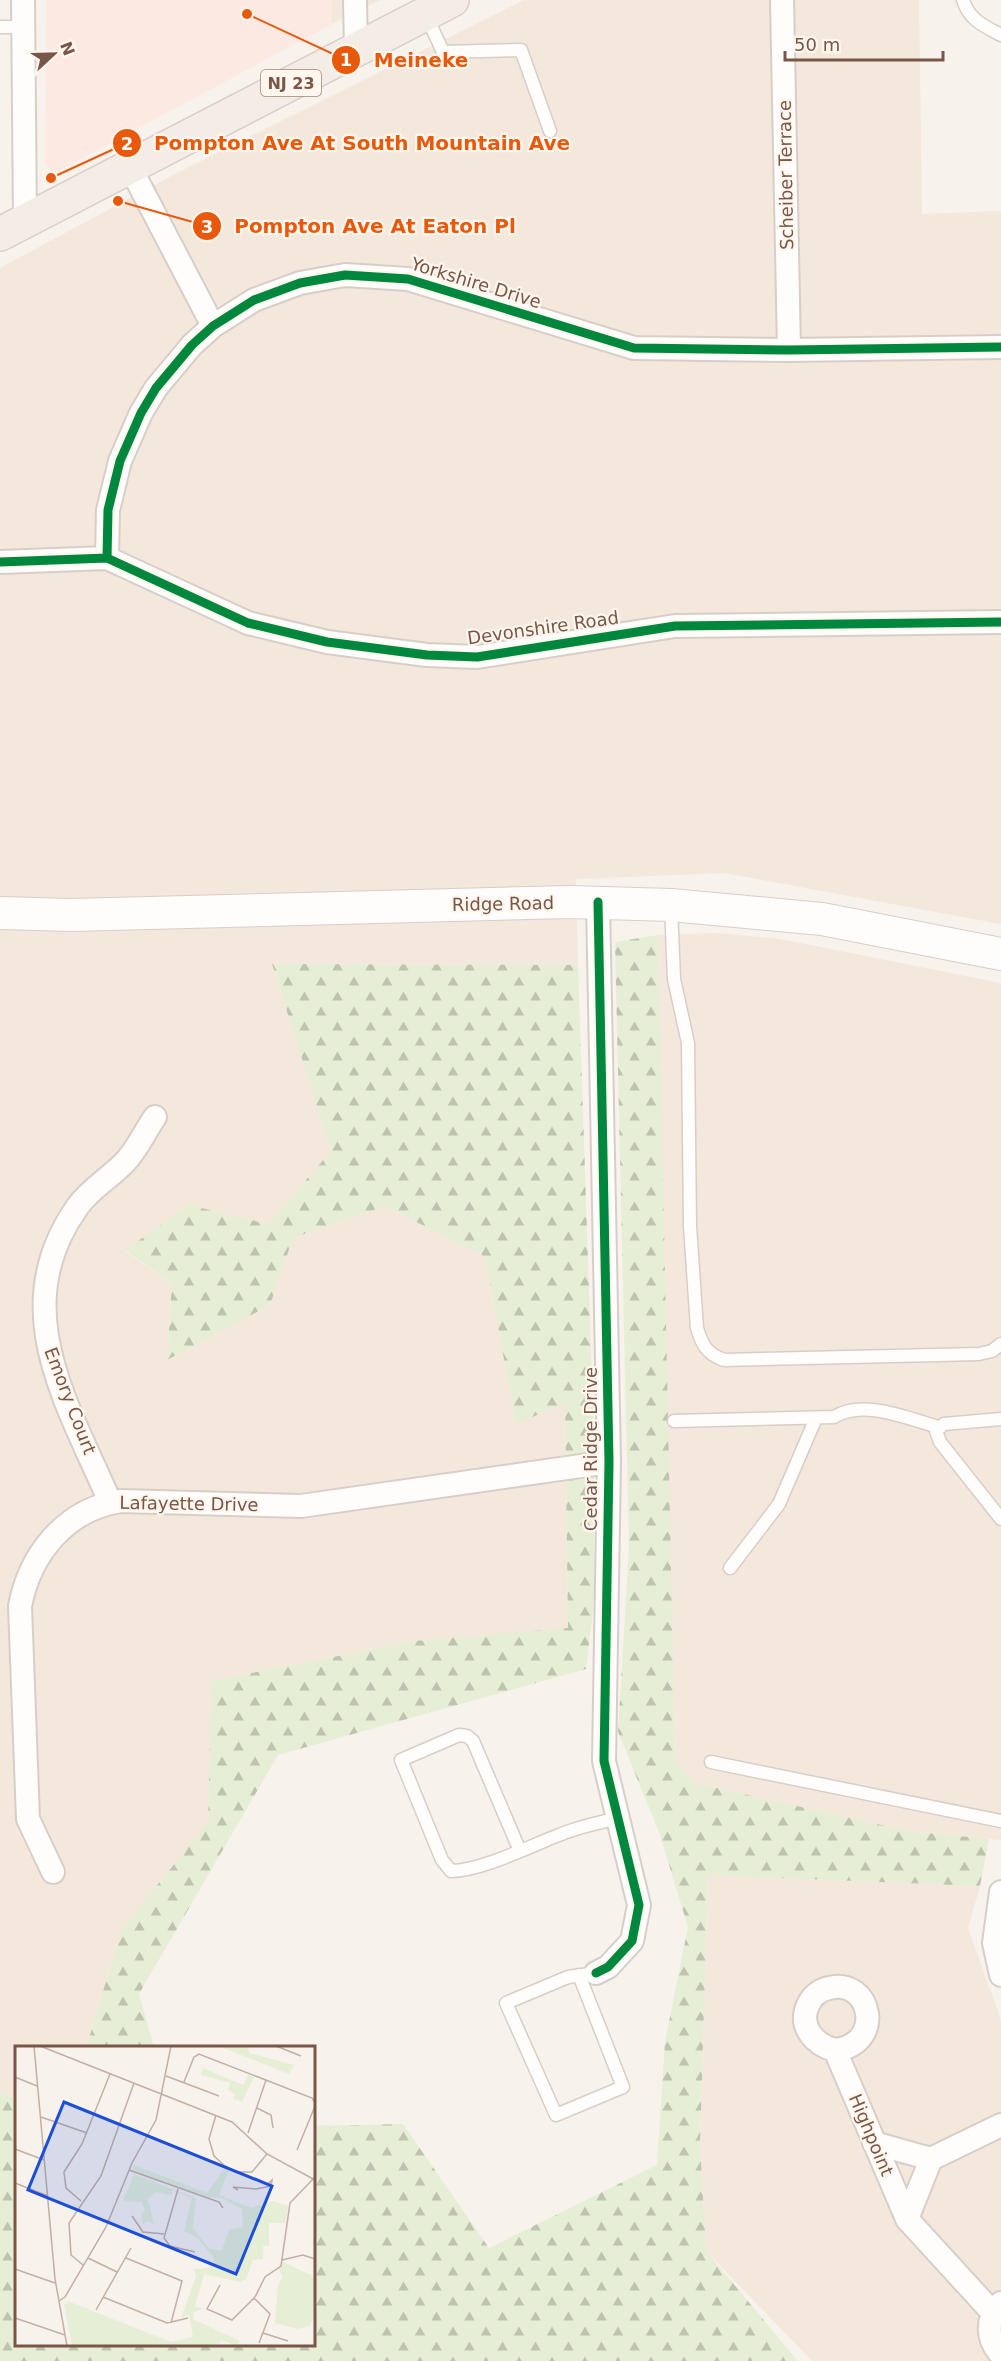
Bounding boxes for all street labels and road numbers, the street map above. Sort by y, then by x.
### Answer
road number: NJ 23 [261,70,321,96]
street label: Scheiber Terrace [774,100,797,250]
street label: Yorkshire Drive [408,252,544,312]
street label: Devonshire Road [466,606,620,649]
street label: Ridge Road [452,892,554,915]
street label: Emory Court [40,1344,101,1457]
street label: Cedar Ridge Drive [580,1367,601,1531]
street label: Lafayette Drive [119,1492,259,1515]
street label: Highpoint [845,2091,898,2179]

